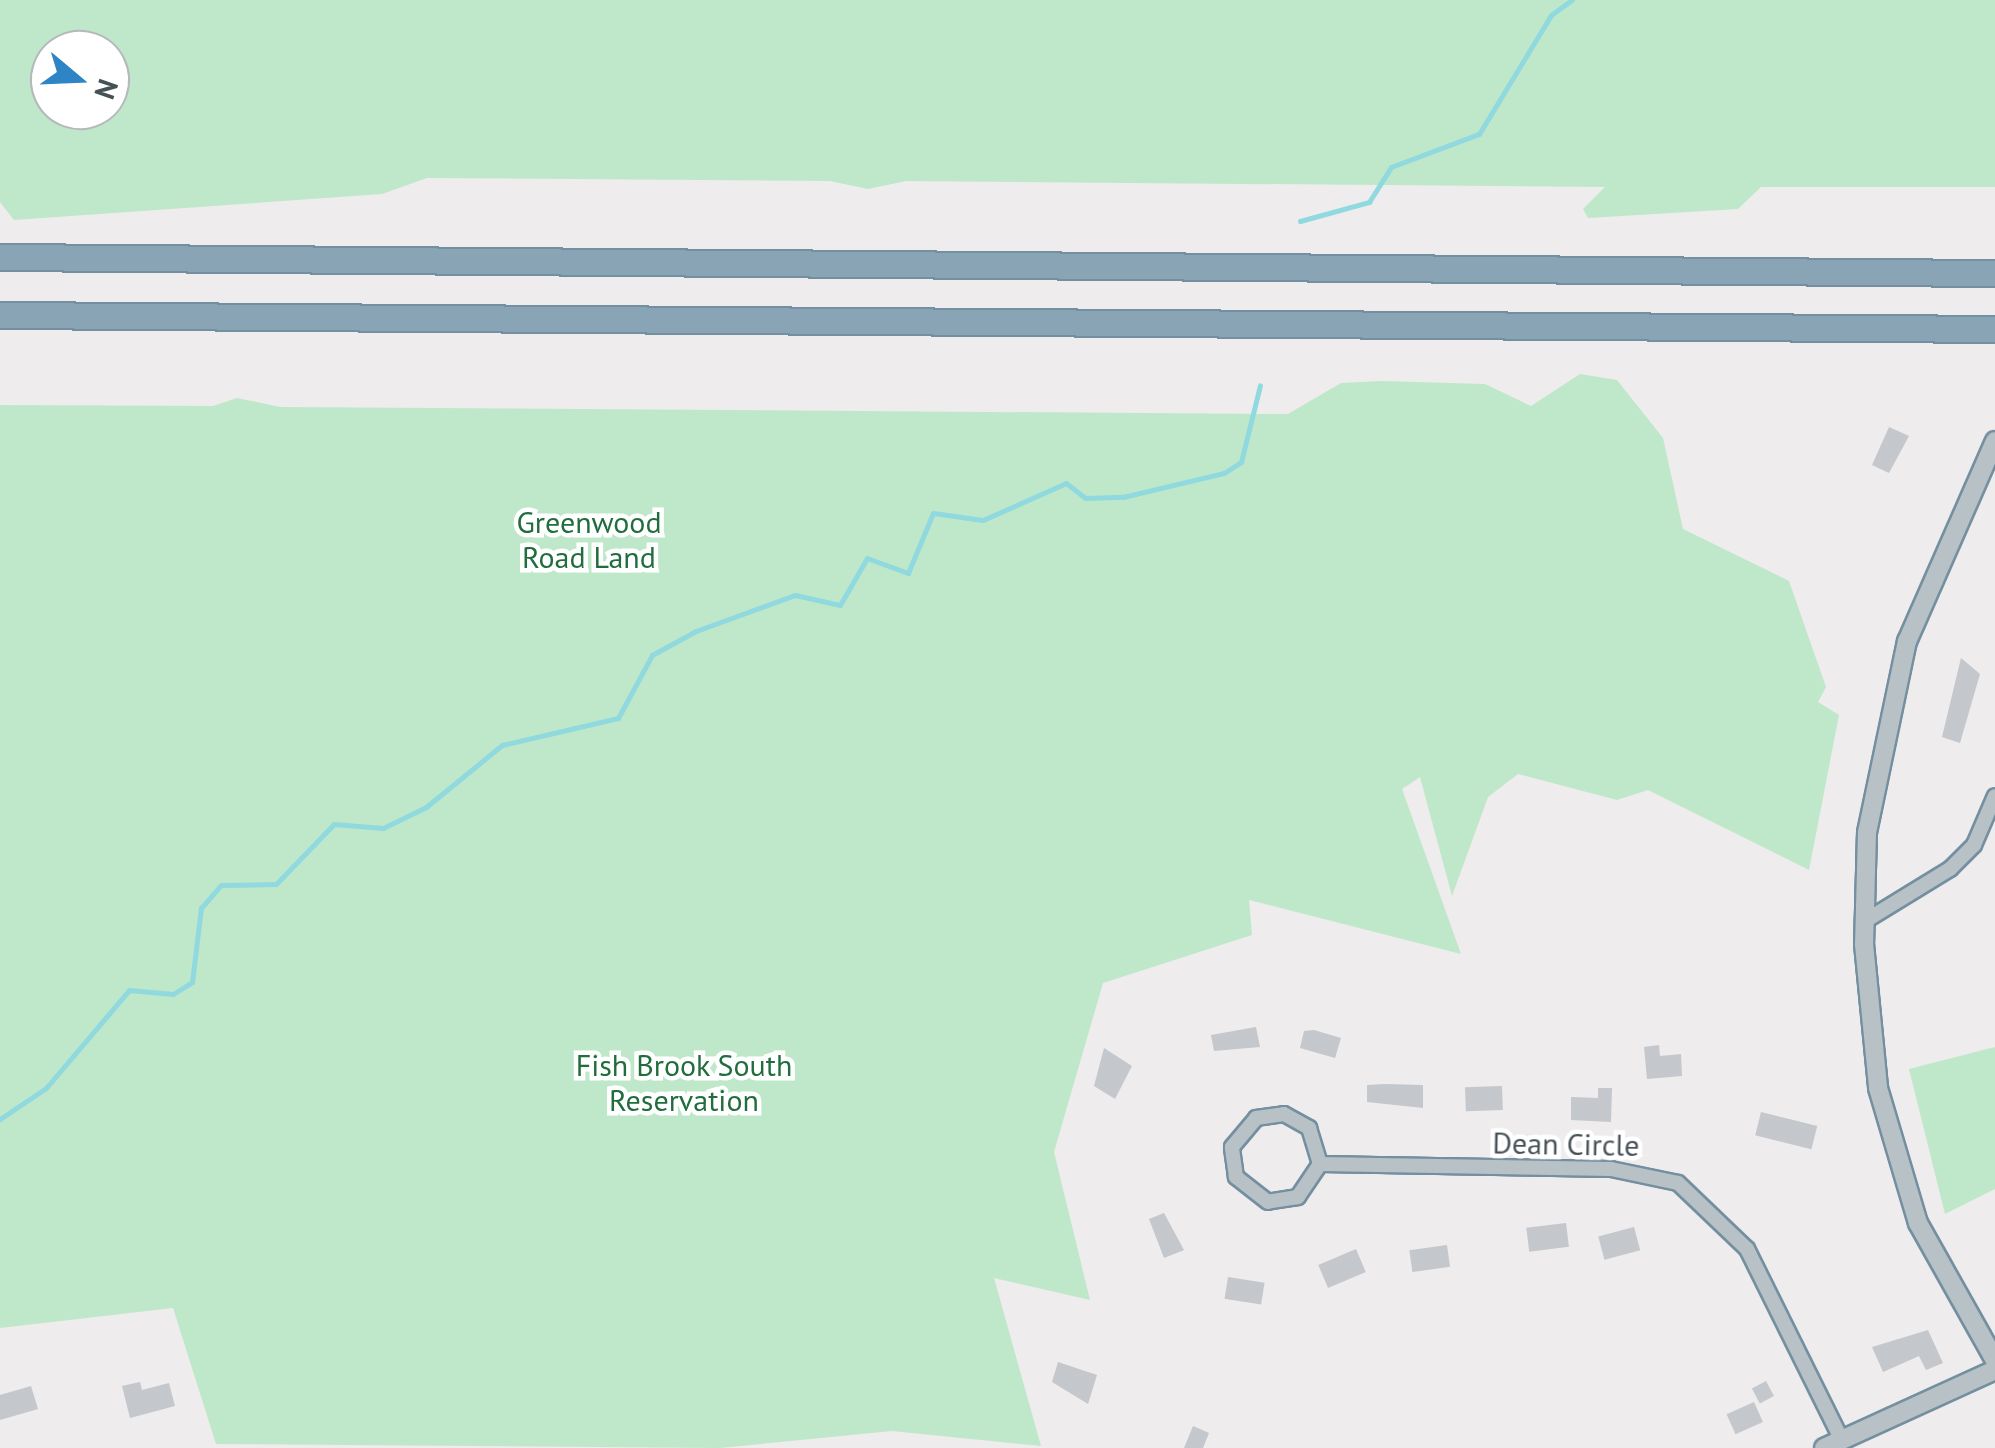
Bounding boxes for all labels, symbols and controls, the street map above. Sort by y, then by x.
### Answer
north arrow [30,30,130,130]
text: N [86,75,127,104]
park label: Greenwood Road Land [516,504,662,574]
park label: Fish Brook South Reservation [575,1047,793,1118]
street label: Dean Circle [1492,1125,1640,1163]

